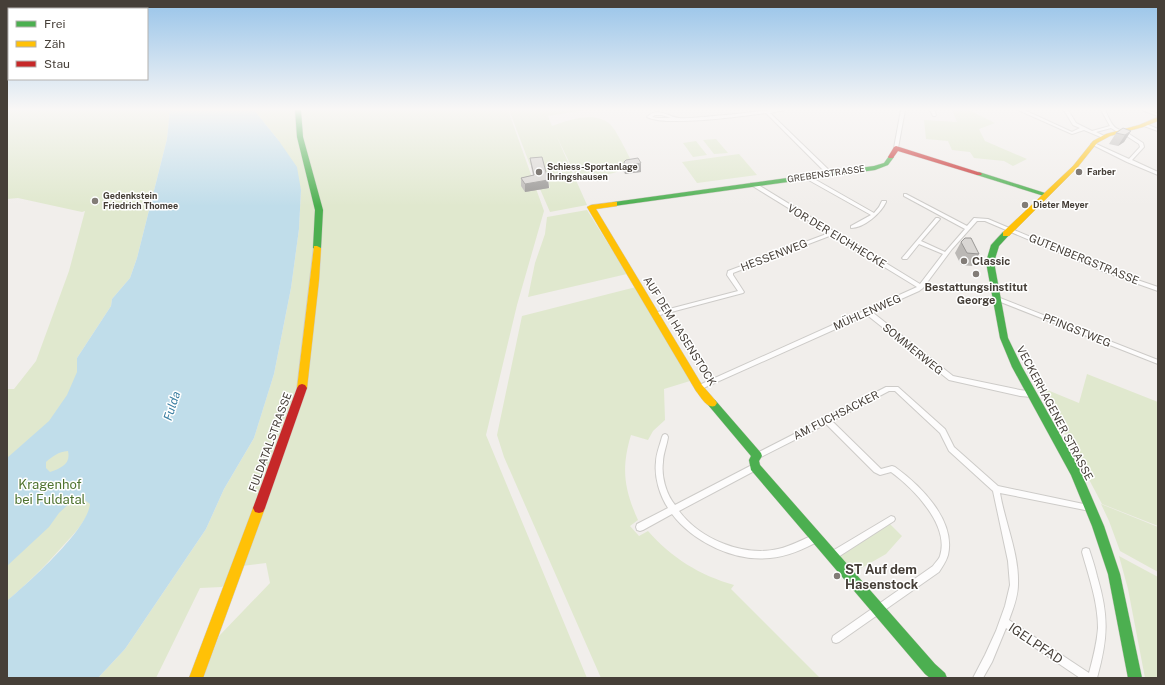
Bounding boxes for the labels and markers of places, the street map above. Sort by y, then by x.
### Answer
place label: Schiess-Sportanlage Ihringshausen [547,161,638,182]
place label: Farber [1087,166,1116,177]
marker: Schiess-Sportanlage Ihringshausen [534,167,544,177]
marker: Farber [1074,167,1084,177]
place label: Gedenkstein Friedrich Thomee [103,190,178,211]
marker: Gedenkstein Friedrich Thomee [90,196,100,206]
place label: Dieter Meyer [1033,199,1089,210]
marker: Dieter Meyer [1020,200,1030,210]
place label: Classic [972,255,1010,267]
marker: Classic [959,256,969,266]
marker: Bestattungsinstitut George [971,269,981,279]
place label: Bestattungsinstitut George [924,281,1028,306]
place label: ST Auf dem Hasenstock [845,562,919,592]
marker: ST Auf dem Hasenstock [832,571,842,581]

